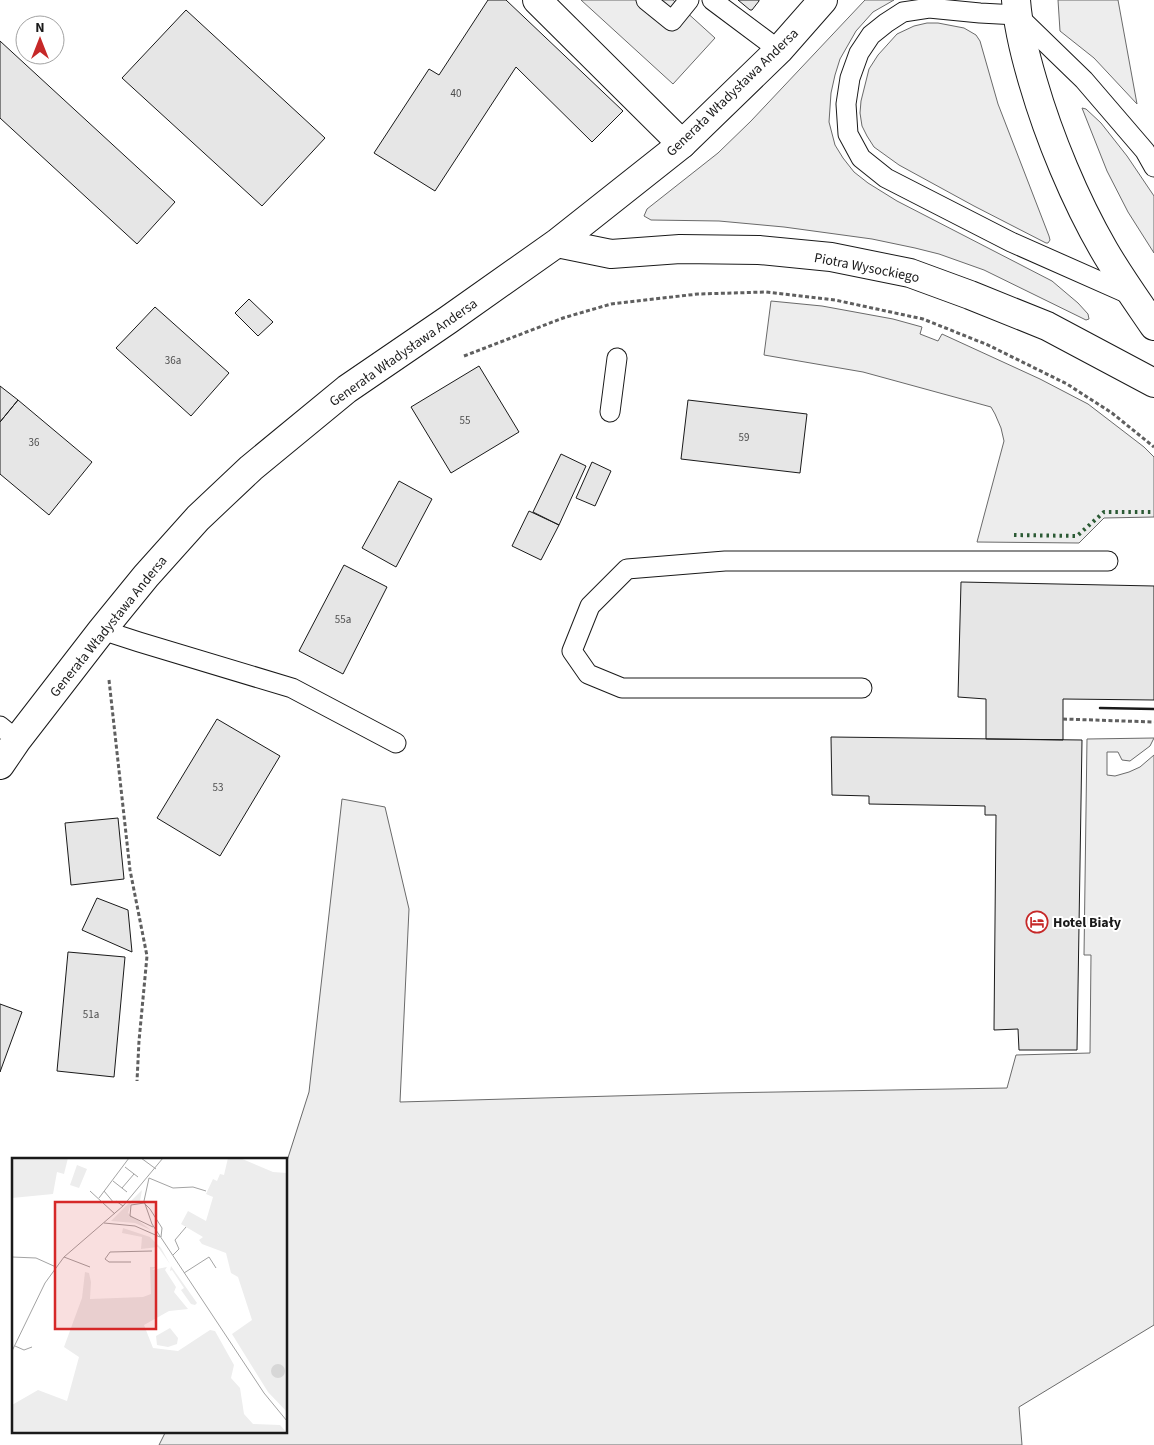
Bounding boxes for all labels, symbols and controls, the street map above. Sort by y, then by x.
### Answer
north arrow [15,15,65,65]
text: N [35,18,45,38]
street label: Generała Władysława Andersa [662,24,803,161]
house number: 40 [451,86,461,101]
street label: Piotra Wysockiego [812,248,921,288]
street label: Generała Władysława Andersa [325,294,482,412]
house number: 36a [165,353,181,368]
house number: 55 [460,413,470,428]
house number: 59 [739,430,749,445]
house number: 36 [29,435,40,450]
street label: Generała Władysława Andersa [45,552,172,702]
house number: 55a [335,612,351,627]
house number: 53 [213,780,223,795]
hotel icon: Hotel Biały [1025,910,1049,934]
place label: Hotel Biały [1053,913,1122,933]
house number: 51a [83,1007,99,1022]
inset map [12,1158,288,1432]

